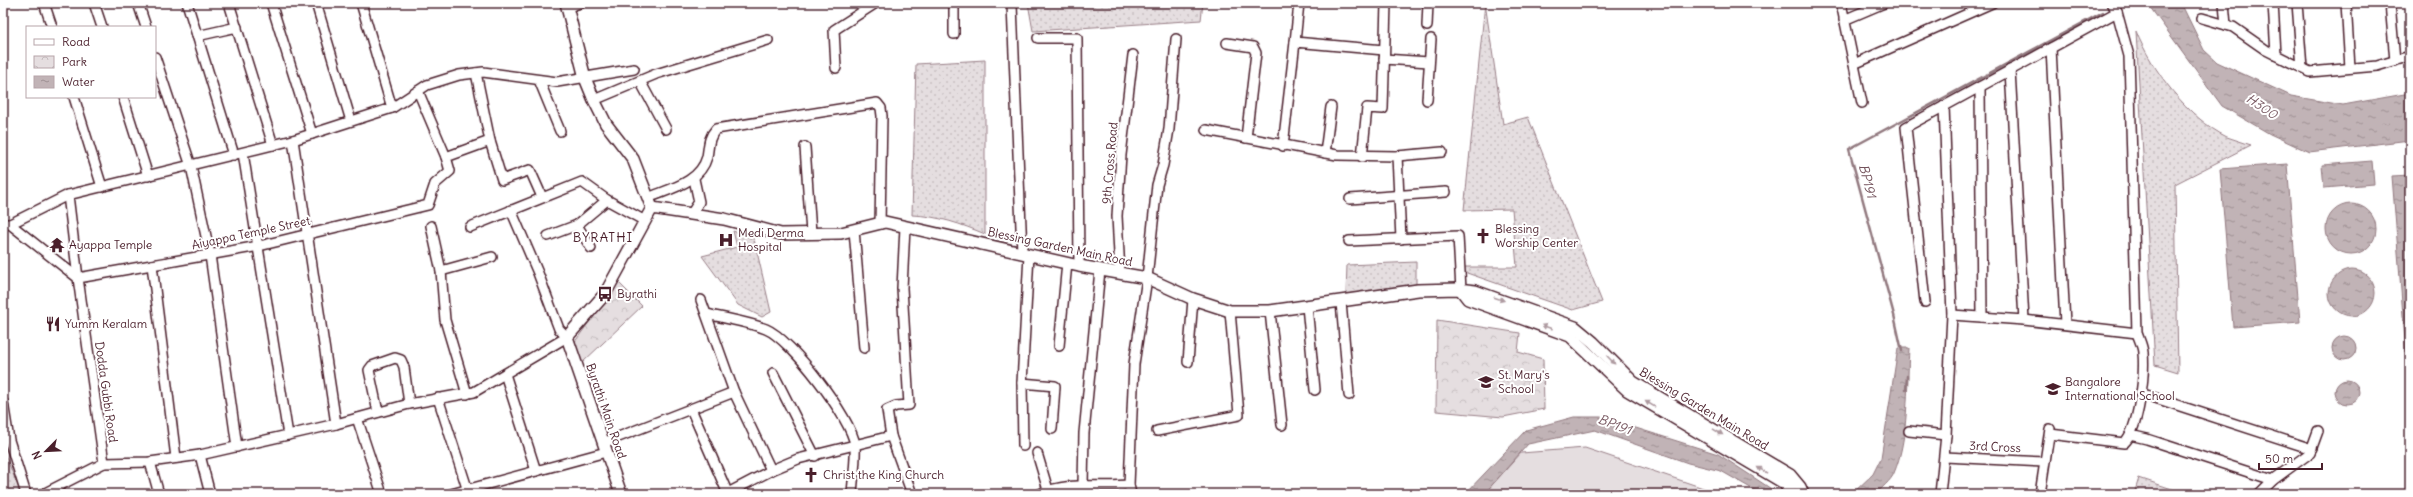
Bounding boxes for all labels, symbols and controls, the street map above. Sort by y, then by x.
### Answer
legend [26,26,156,98]
text: Road [62,34,90,49]
text: Park [62,54,87,69]
text: Water [62,74,95,89]
water label: H300 [2243,90,2282,124]
street label: 9th Cross Road [1098,121,1121,204]
water label: BP191 [1855,162,1881,202]
street label: Aiyappa Temple Street [190,213,312,252]
place label: Blessing Worship Center [1495,221,1578,250]
street label: Blessing Garden Main Road [986,224,1134,269]
place label: Medi Derma Hospital [738,225,804,254]
church icon: Blessing Worship Center [1474,227,1492,245]
district label: BYRATHI [573,229,633,246]
hospital icon: Medi Derma Hospital [717,231,735,249]
temple icon: Ayappa Temple [48,236,66,254]
place label: Ayappa Temple [69,237,152,252]
bus stop icon: Byrathi [596,285,614,303]
place label: Byrathi [617,286,657,301]
one-way arrow [1493,296,1505,302]
restaurant icon: Yumm Keralam [44,315,62,333]
place label: Yumm Keralam [65,316,148,331]
one-way arrow [1541,324,1553,330]
street label: Dodda Gubbi Road [92,341,121,443]
one-way arrow [1606,355,1616,365]
street label: Byrathi Main Road [583,361,630,461]
street label: Blessing Garden Main Road [1637,364,1771,453]
place label: St. Mary's School [1498,367,1550,396]
school or university icon: St. Mary's School [1477,373,1495,391]
place label: Bangalore International School [2065,374,2175,403]
school or university icon: Bangalore International School [2044,380,2062,398]
one-way arrow [1644,400,1656,407]
water label: BP191 [1596,411,1635,439]
one-way arrow [1712,429,1724,436]
north arrow [26,431,66,471]
street label: 3rd Cross [1969,438,2021,455]
scale bar [2259,445,2322,471]
text: N [29,449,45,461]
text: 50 m [2265,451,2294,466]
church icon: Christ the King Church [802,466,820,484]
place label: Christ the King Church [823,467,944,482]
one-way arrow [1756,467,1768,474]

